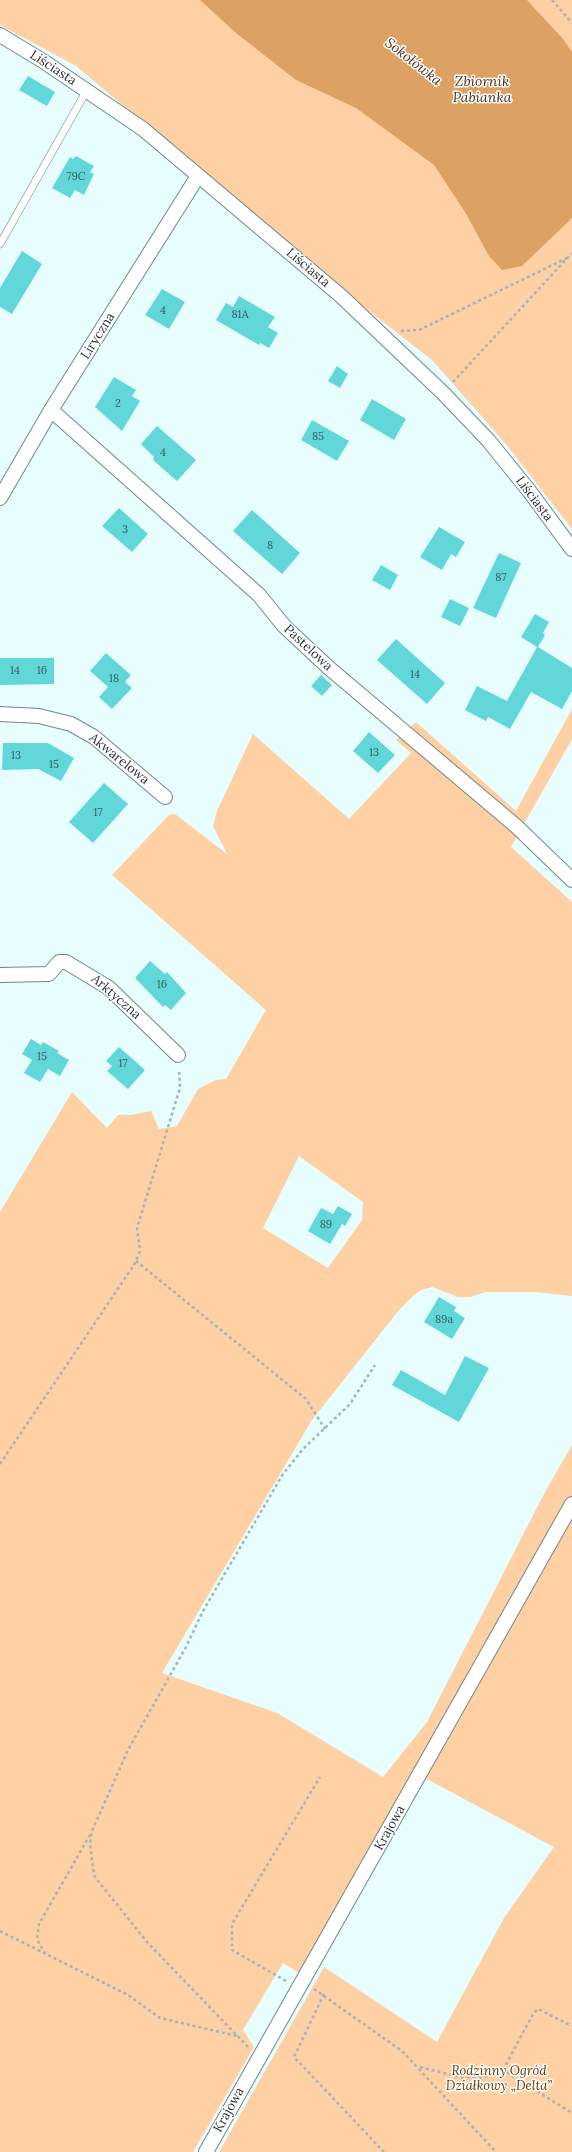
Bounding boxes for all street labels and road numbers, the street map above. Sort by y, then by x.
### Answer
street label: Liściasta [27,47,79,89]
street label: Liściasta [283,245,333,291]
street label: Liryczna [78,310,118,362]
street label: Liściasta [512,473,556,525]
street label: Pastelowa [281,622,335,674]
street label: Akwarelowa [86,730,152,788]
street label: Arktyczna [88,971,144,1023]
street label: Krajowa [371,1803,409,1853]
street label: Krajowa [210,2085,248,2135]

